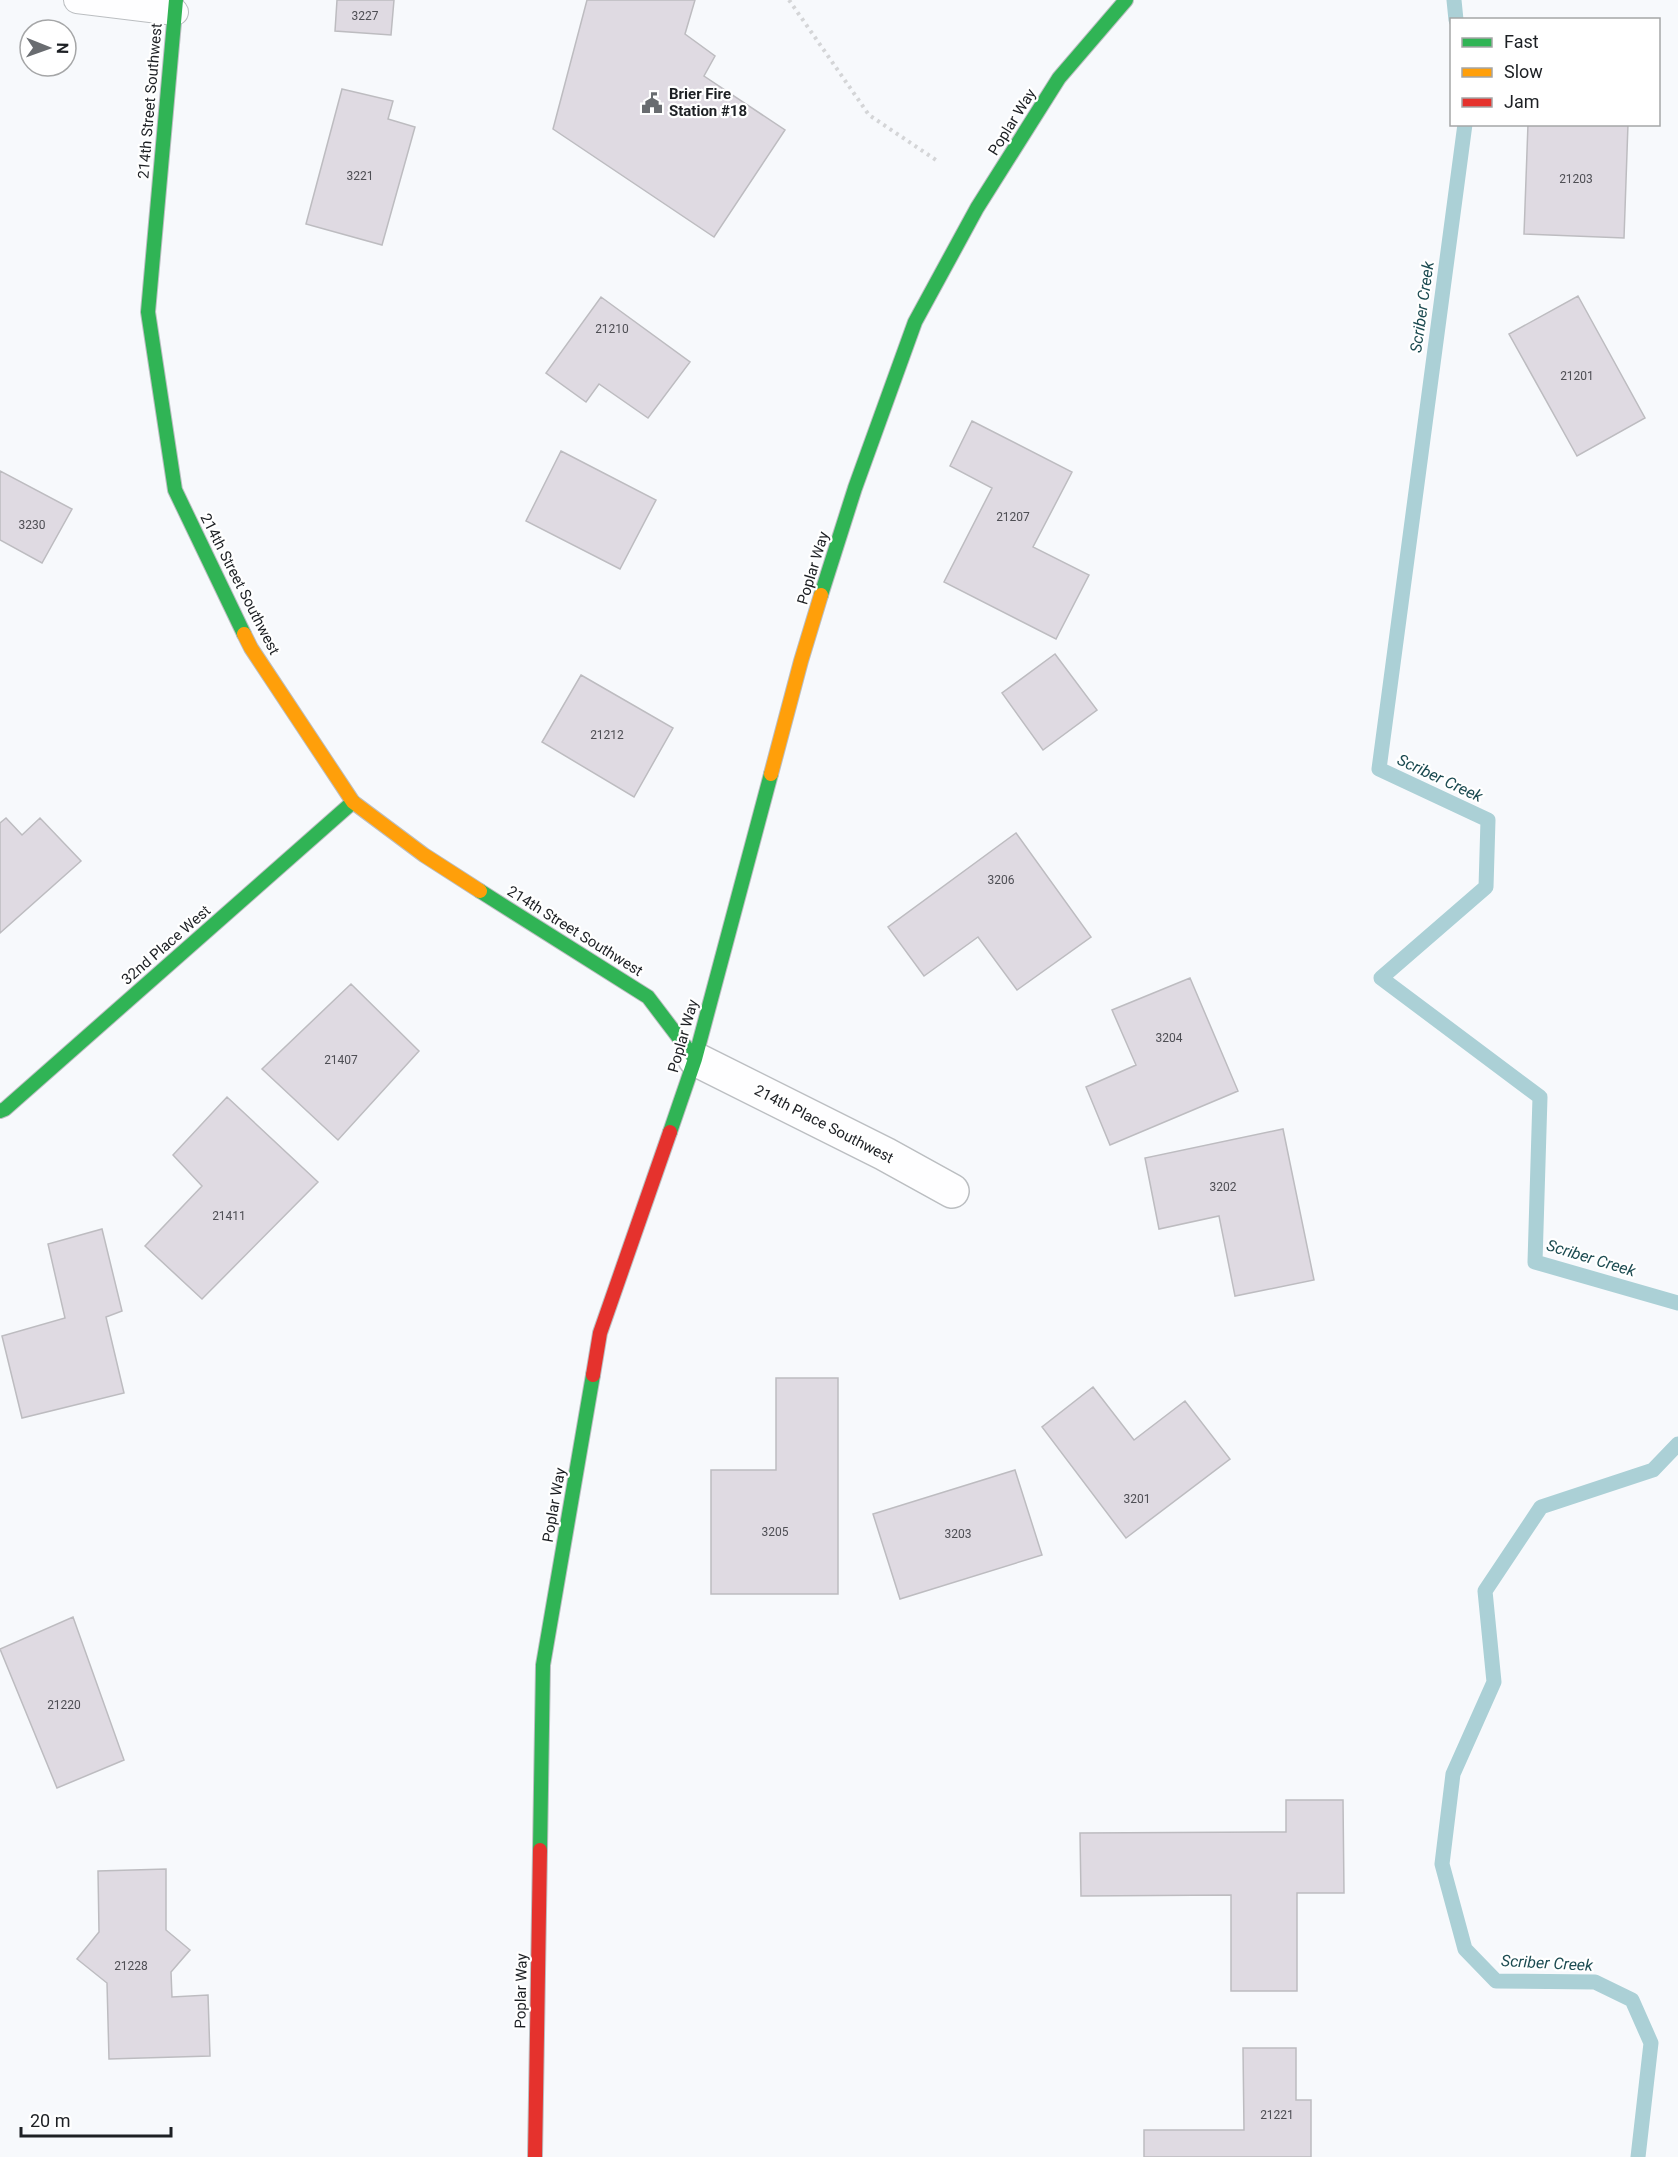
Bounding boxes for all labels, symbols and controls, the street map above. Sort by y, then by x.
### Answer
house number: 3227 [352,9,379,23]
north arrow [18,18,78,78]
legend [1450,18,1660,126]
street label: 214th Street Southwest [134,22,166,180]
text: Fast [1504,31,1539,52]
text: N [53,42,72,54]
text: Slow [1504,61,1543,82]
place label: Brier Fire Station #18 [669,85,747,120]
street label: Poplar Way [984,85,1040,159]
public building icon: Brier Fire Station #18 [640,91,664,115]
text: Jam [1504,91,1540,112]
house number: 3221 [347,169,373,183]
house number: 21203 [1559,172,1593,186]
water label: Scriber Creek [1406,259,1438,354]
house number: 21210 [595,322,629,336]
house number: 21201 [1560,369,1594,383]
street label: 214th Street Southwest [197,510,284,658]
house number: 21207 [996,510,1030,524]
house number: 3230 [19,518,46,532]
street label: Poplar Way [793,529,833,607]
house number: 21212 [590,728,624,742]
water label: Scriber Creek [1394,750,1487,807]
house number: 3206 [988,873,1015,887]
street label: 214th Street Southwest [504,882,646,980]
street label: 32nd Place West [118,901,214,988]
street label: Poplar Way [664,997,702,1075]
house number: 3204 [1156,1031,1183,1045]
house number: 21407 [324,1053,358,1067]
street label: 214th Place Southwest [751,1081,897,1167]
house number: 3202 [1210,1180,1237,1194]
house number: 21411 [212,1209,246,1223]
water label: Scriber Creek [1544,1235,1639,1281]
street label: Poplar Way [539,1466,569,1544]
house number: 3201 [1124,1492,1150,1506]
house number: 3205 [762,1525,789,1539]
house number: 3203 [945,1527,971,1541]
house number: 21220 [47,1698,81,1712]
water label: Scriber Creek [1501,1951,1595,1975]
street label: Poplar Way [511,1953,531,2029]
house number: 21228 [114,1959,148,1973]
scale bar [21,2100,171,2138]
house number: 21221 [1260,2108,1294,2122]
text: 20 m [30,2110,70,2131]

